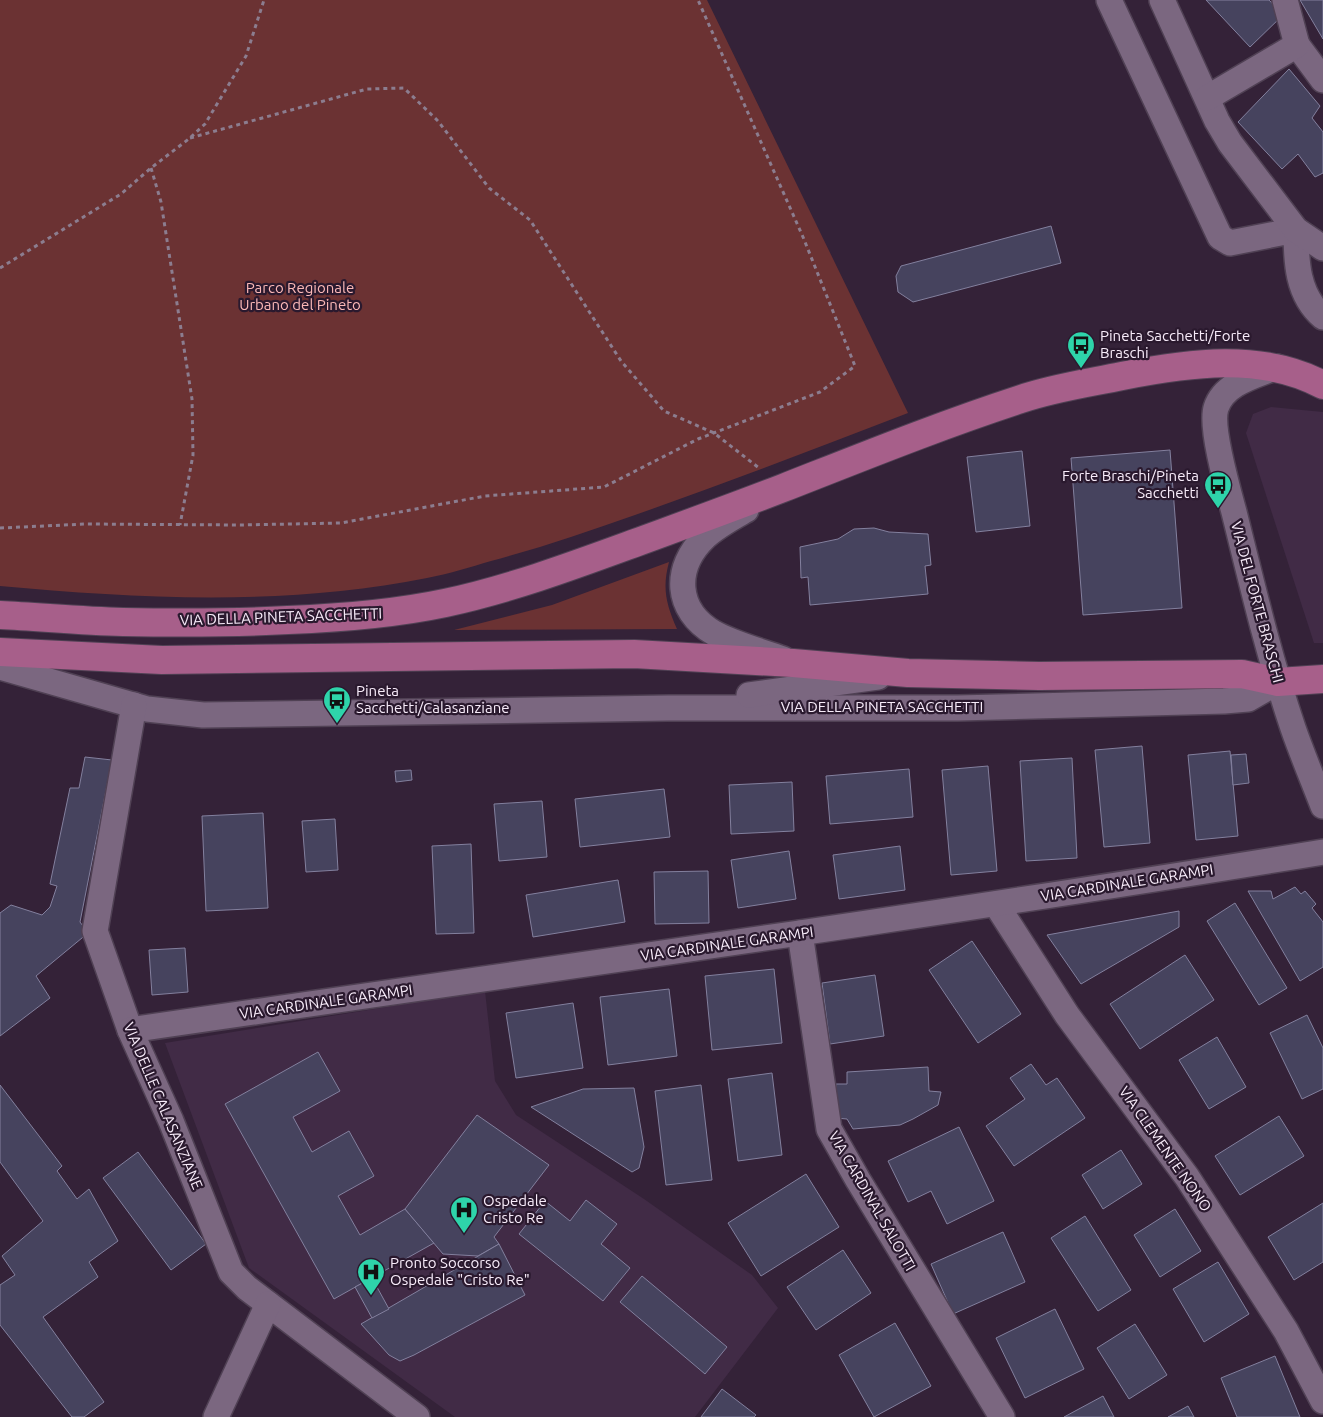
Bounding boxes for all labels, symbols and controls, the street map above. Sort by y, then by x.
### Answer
park label: Parco Regionale Urbano del Pineto [239,279,361,313]
place label: Pineta Sacchetti/Forte Braschi [1100,327,1250,361]
bus stop icon: Pineta Sacchetti/Forte Braschi [1066,330,1096,369]
place label: Forte Braschi/Pineta Sacchetti [1062,467,1199,501]
bus stop icon: Forte Braschi/Pineta Sacchetti [1203,470,1233,509]
street label: VIA DEL FORTE BRASCHI [1228,519,1287,684]
street label: VIA DELLA PINETA SACCHETTI [179,604,382,629]
place label: Pineta Sacchetti/Calasanziane [356,682,510,716]
bus stop icon: Pineta Sacchetti/Calasanziane [322,685,352,724]
street label: VIA DELLA PINETA SACCHETTI [781,698,983,715]
street label: VIA CARDINALE GARAMPI [1039,860,1215,905]
street label: VIA CARDINALE GARAMPI [639,923,815,964]
street label: VIA CARDINALE GARAMPI [238,981,414,1022]
street label: VIA DELLE CALASANZIANE [121,1020,206,1192]
street label: VIA CLEMENTE NONO [1116,1083,1215,1215]
street label: VIA CARDINAL SALOTTI [826,1128,919,1274]
place label: Ospedale Cristo Re [483,1192,547,1226]
hospital icon: Ospedale Cristo Re [449,1195,479,1234]
place label: Pronto Soccorso Ospedale "Cristo Re" [390,1254,530,1288]
hospital icon: Pronto Soccorso Ospedale "Cristo Re" [356,1257,386,1296]

